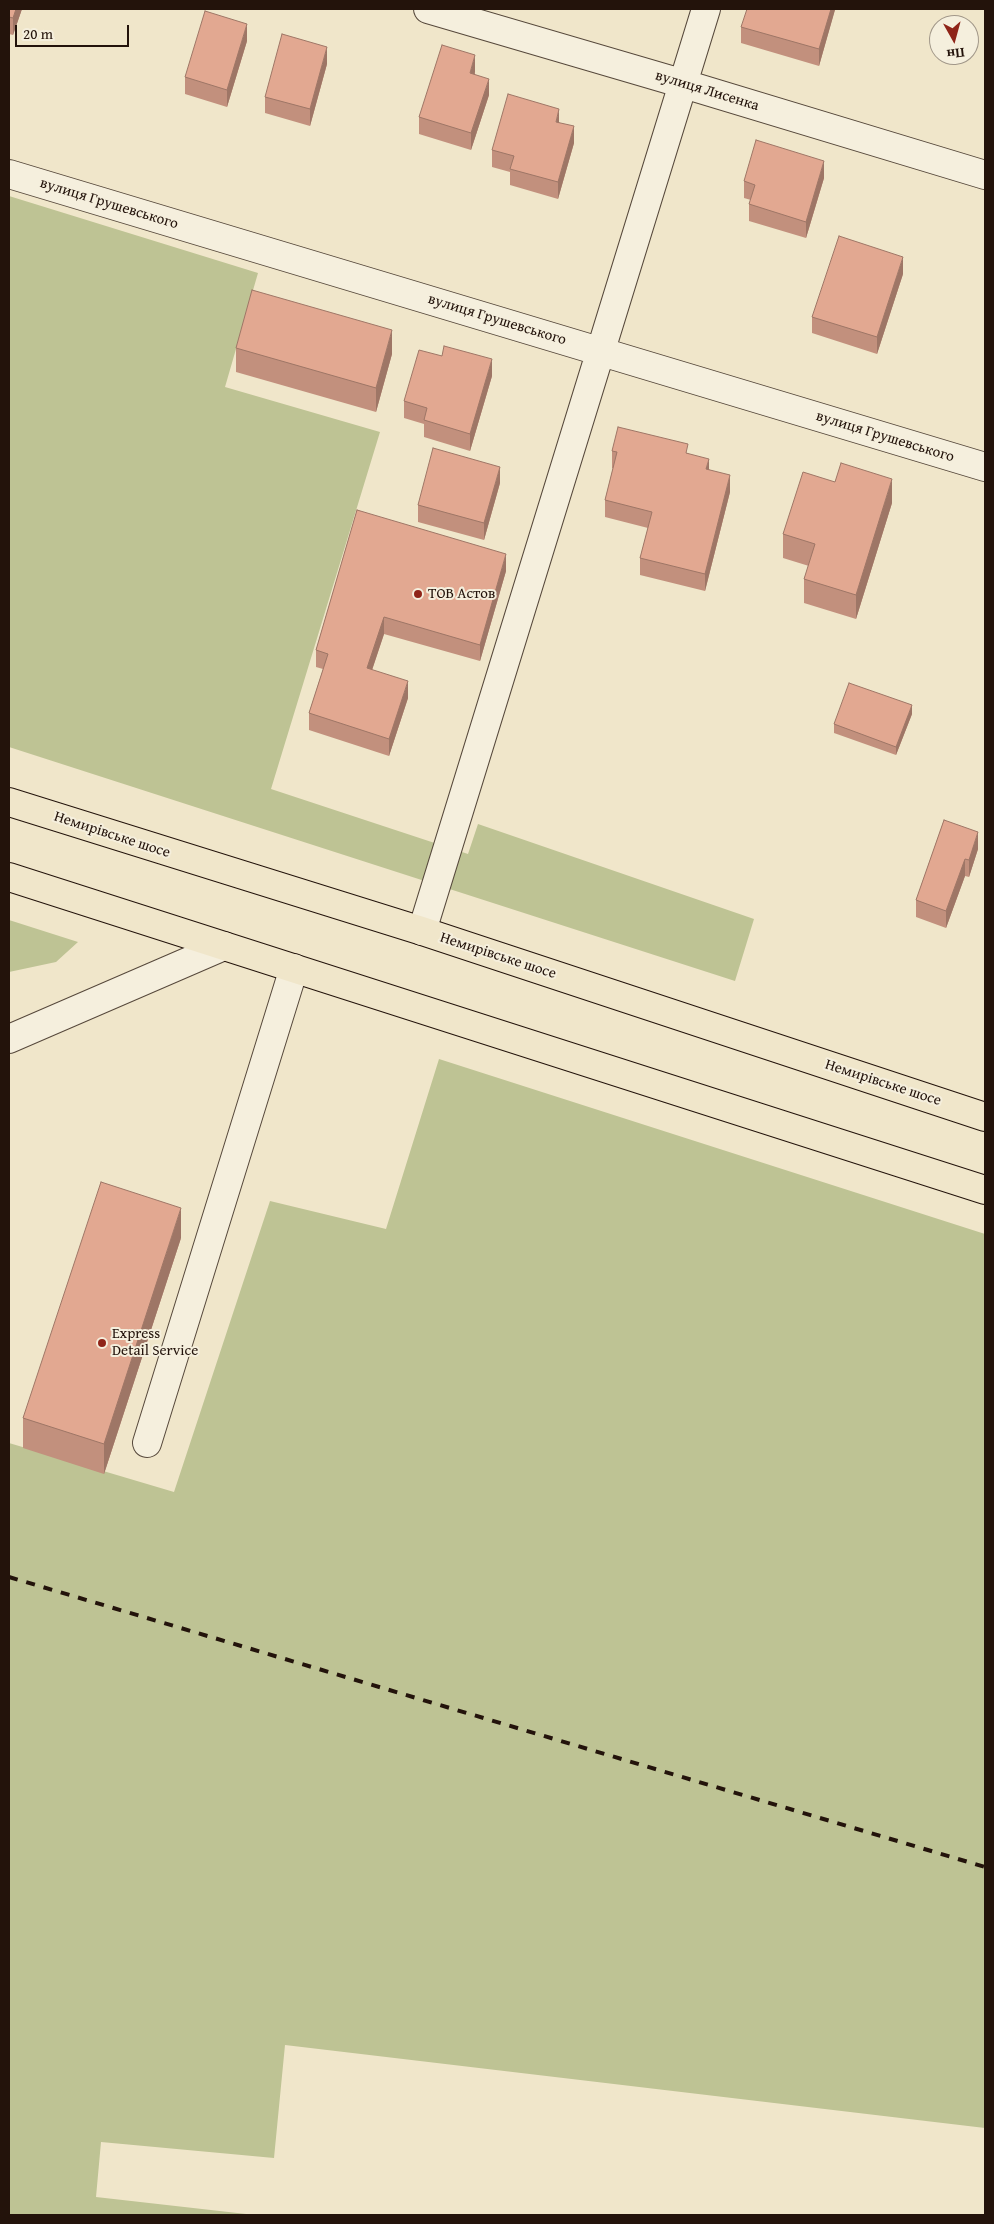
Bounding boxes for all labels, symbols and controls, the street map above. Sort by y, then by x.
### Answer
scale bar [18,15,131,47]
north arrow [929,15,979,65]
text: 20 m [23,23,53,44]
text: Пн [946,43,966,65]
street label: вулиця Лисенка [653,67,761,115]
street label: вулиця Грушевського [38,174,180,234]
street label: вулиця Грушевського [426,290,568,350]
street label: вулиця Грушевського [814,407,956,467]
place label: ТОВ Астов [428,585,495,603]
marker: ТОВ Астов [412,588,424,600]
street label: Немирівське шосе [52,808,172,862]
street label: Немирівське шосе [438,929,558,983]
street label: Немирівське шосе [823,1056,943,1110]
place label: Express Detail Service [112,1325,198,1360]
marker: Express Detail Service [96,1337,108,1349]

